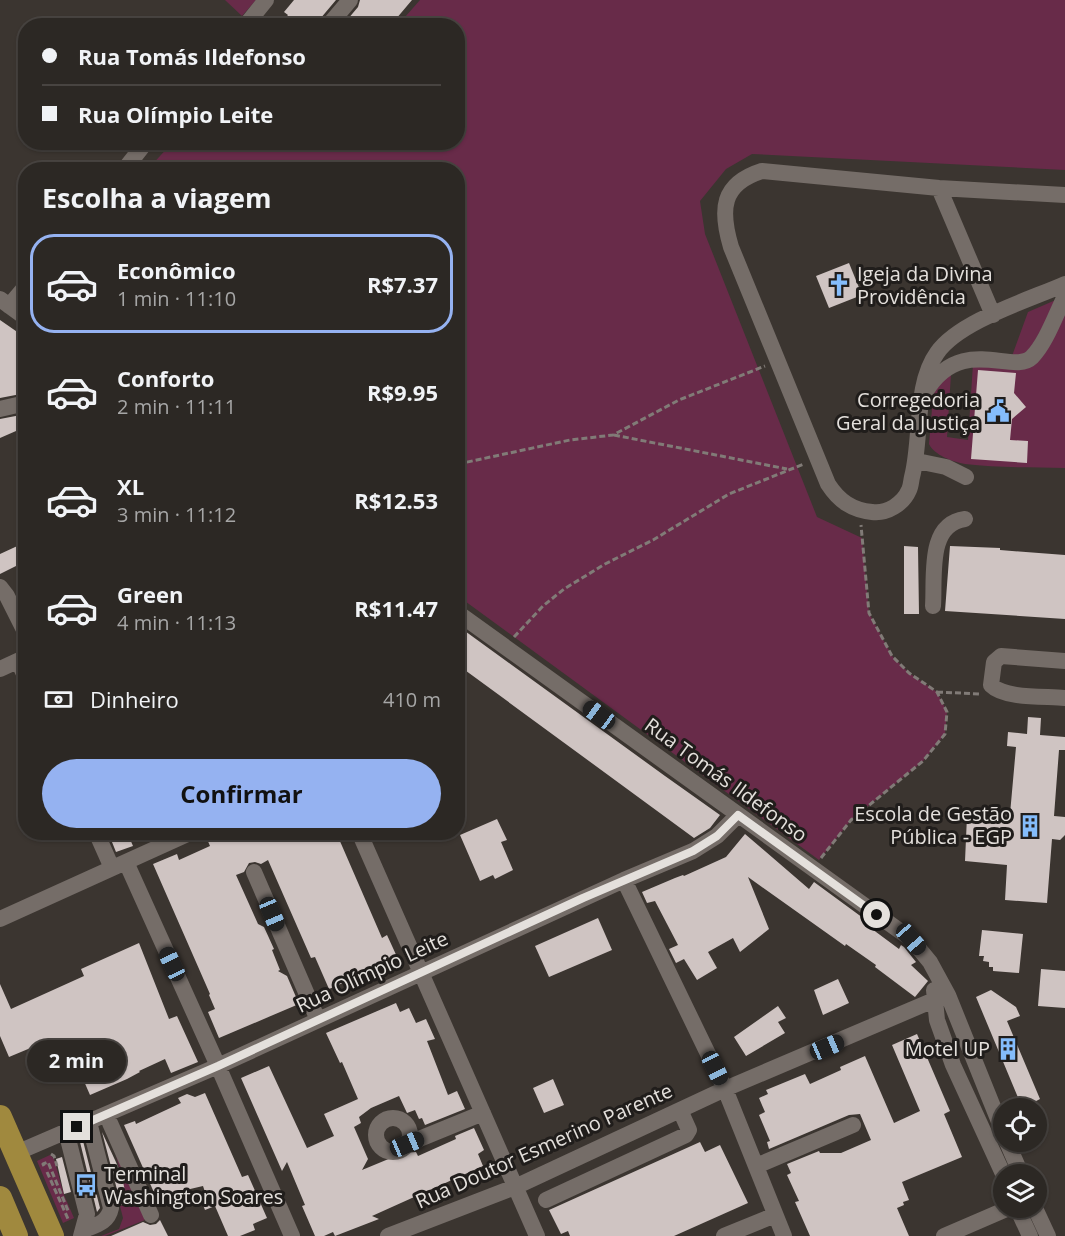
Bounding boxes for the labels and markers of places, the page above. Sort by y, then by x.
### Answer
place label: Igeja da Divina Providência [857,260,993,310]
church icon: Igeja da Divina Providência [826,272,852,298]
place label: Corregedoria Geral da Justiça [836,386,980,436]
public building icon: Corregedoria Geral da Justiça [985,398,1011,424]
place label: Escola de Gestão Pública - EGP [854,800,1012,850]
building icon: Escola de Gestão Pública - EGP [1017,813,1043,839]
place label: Motel UP [905,1035,990,1062]
building icon: Motel UP [995,1036,1021,1062]
place label: Terminal Washington Soares [104,1160,283,1210]
bus stop icon: Terminal Washington Soares [73,1172,99,1198]

